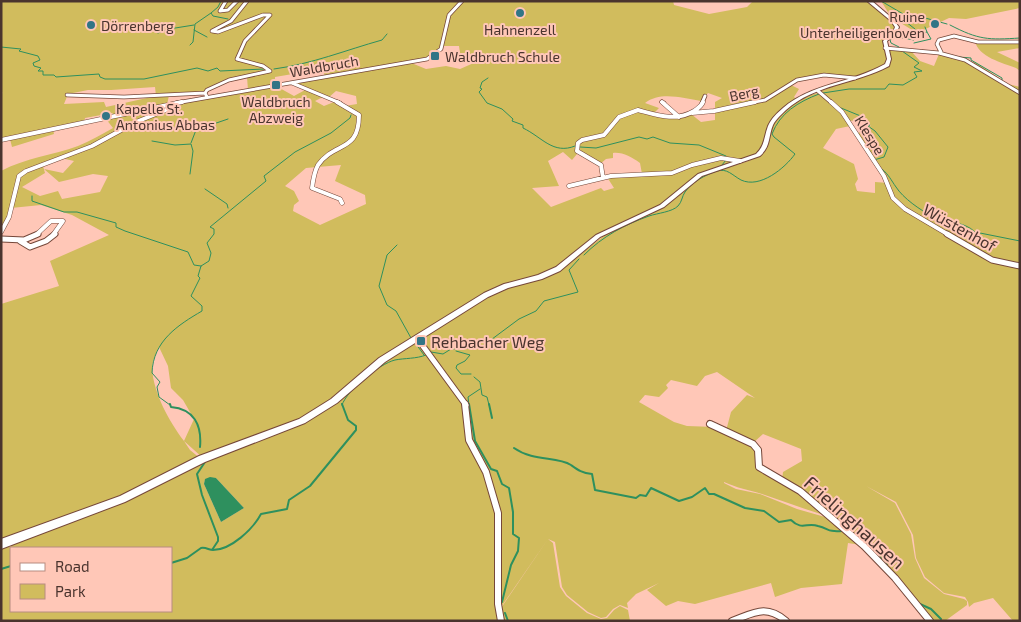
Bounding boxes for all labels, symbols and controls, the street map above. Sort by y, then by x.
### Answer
marker: Hahnenzell [514,7,526,19]
place label: Ruine Unterheiligenhoven [800,8,925,41]
place label: Dörrenberg [101,17,174,34]
marker: Ruine Unterheiligenhoven [929,18,941,30]
marker: Dörrenberg [85,19,97,31]
place label: Hahnenzell [484,21,557,38]
place label: Waldbruch Schule [445,48,560,65]
marker: Waldbruch Schule [429,50,441,62]
street label: Waldbruch [288,52,360,80]
marker: Waldbruch Abzweig [270,79,282,91]
street label: Berg [728,81,760,105]
place label: Waldbruch Abzweig [241,93,311,126]
place label: Kapelle St. Antonius Abbas [116,100,215,133]
marker: Kapelle St. Antonius Abbas [100,110,112,122]
street label: Klespe [851,112,889,158]
street label: Wüstenhof [920,199,1001,255]
place label: Rehbacher Weg [431,332,544,351]
marker: Rehbacher Weg [415,335,427,347]
street label: Frielinghausen [800,471,910,573]
legend [10,547,172,612]
text: Road [55,557,90,575]
text: Park [55,582,86,600]

